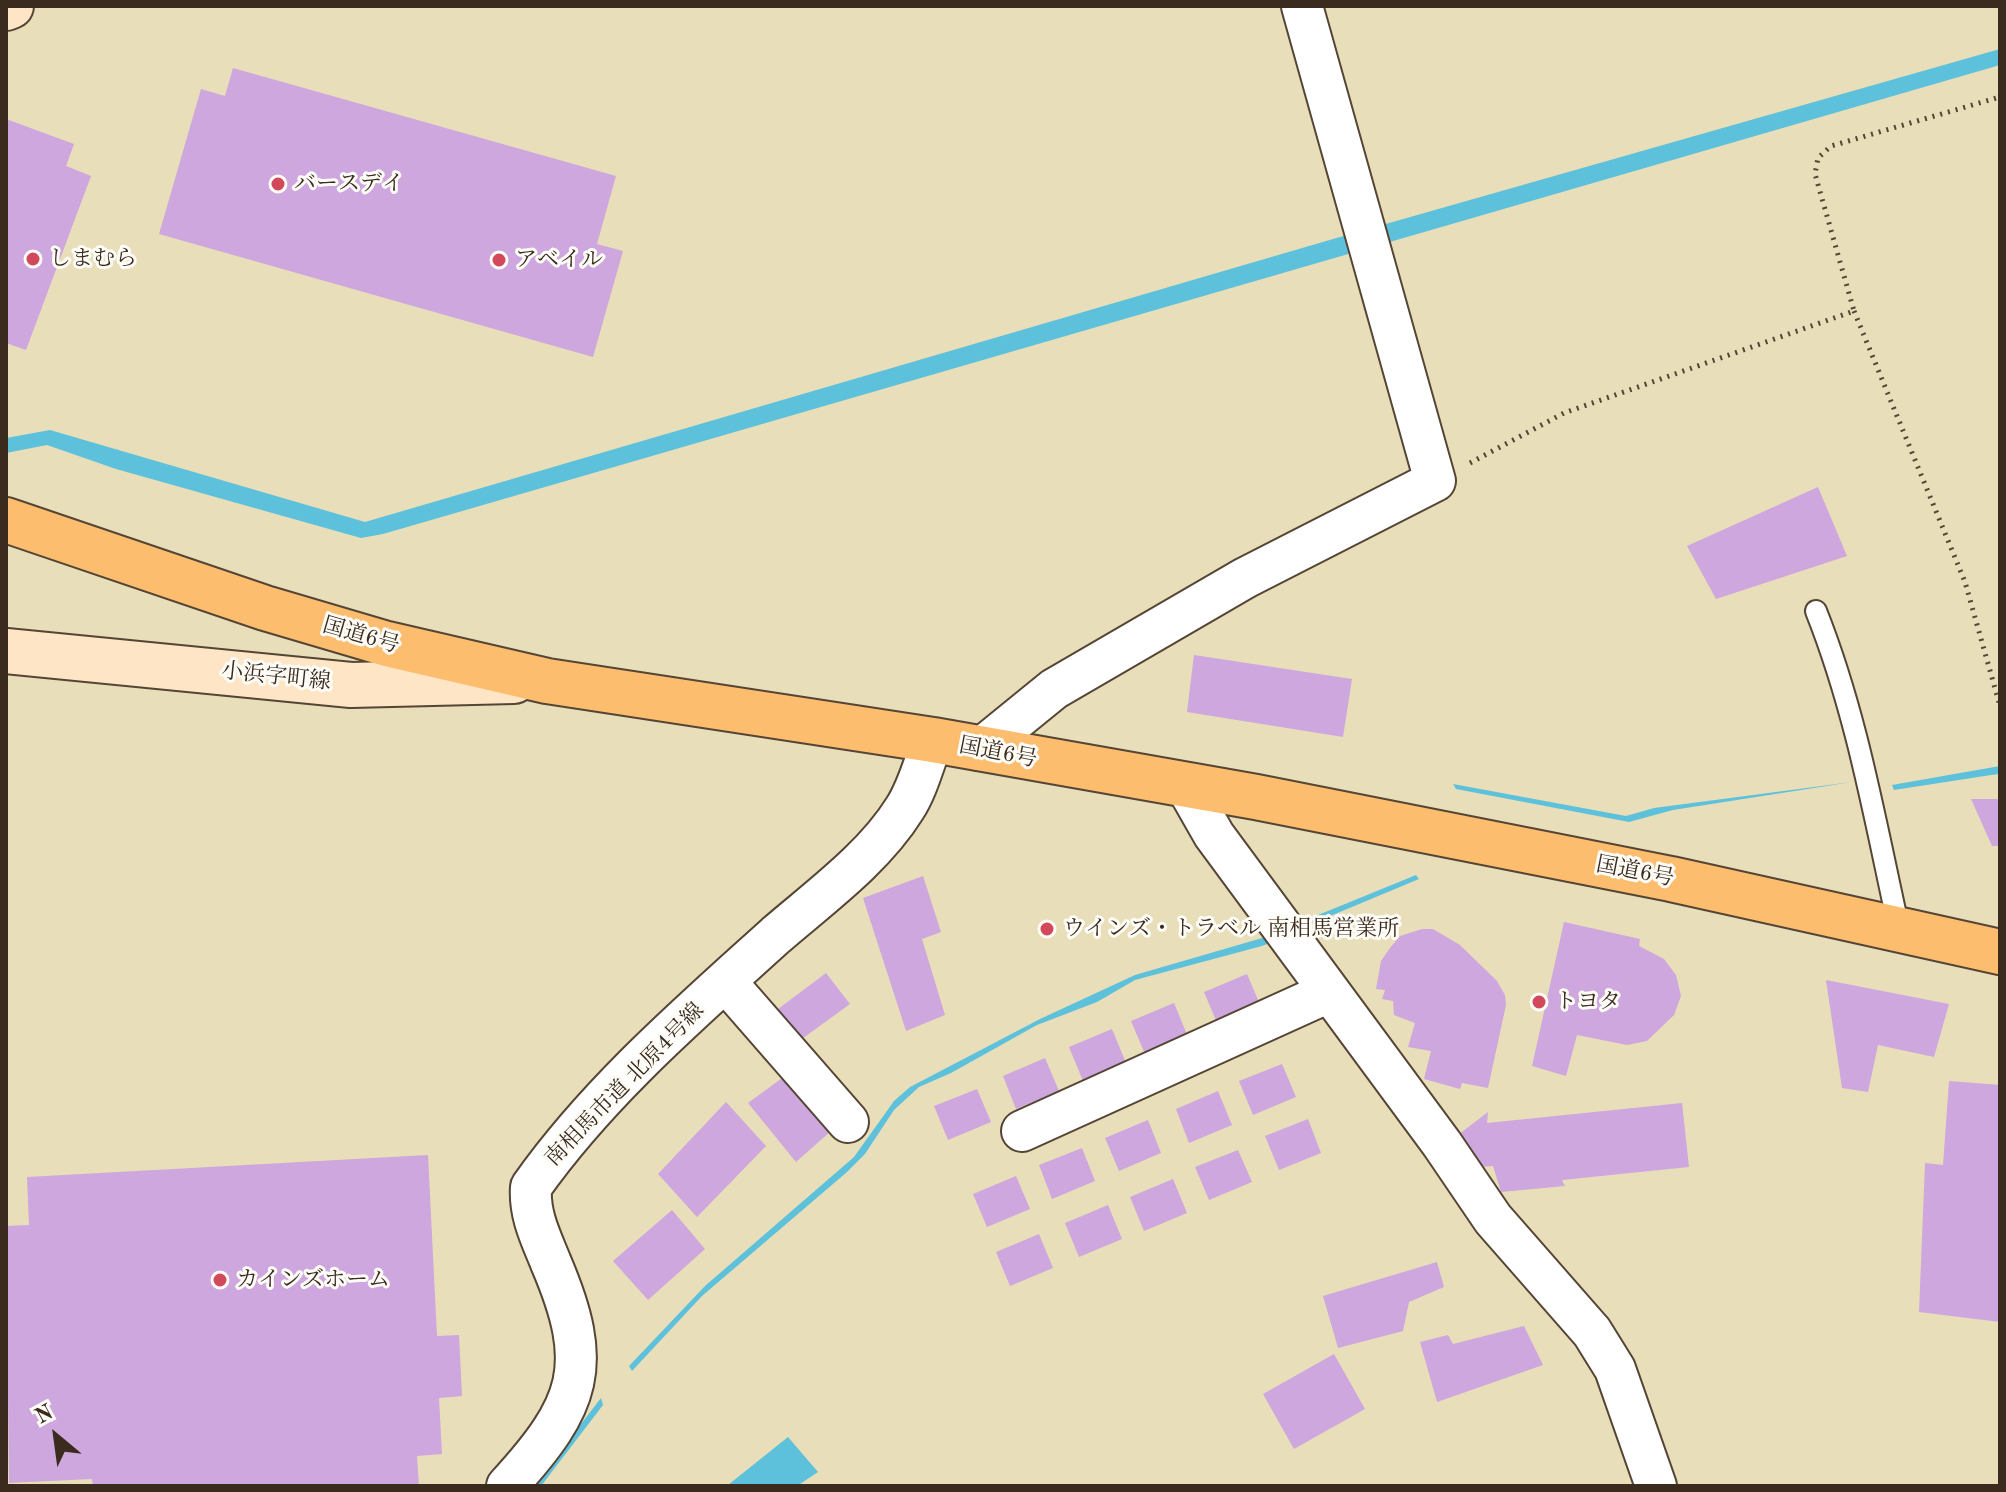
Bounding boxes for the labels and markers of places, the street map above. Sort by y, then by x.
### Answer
place label: バースデイ [294,171,404,197]
marker: バースデイ [269,175,287,193]
place label: しまむら [49,246,137,272]
place label: アベイル [515,247,603,273]
marker: しまむら [24,250,42,268]
marker: アベイル [490,251,508,269]
place label: ウインズ・トラベル 南相馬営業所 [1063,916,1399,942]
marker: ウインズ・トラベル 南相馬営業所 [1038,920,1056,938]
place label: トヨタ [1555,989,1621,1015]
marker: トヨタ [1530,993,1548,1011]
place label: カインズホーム [236,1267,390,1293]
marker: カインズホーム [211,1271,229,1289]

